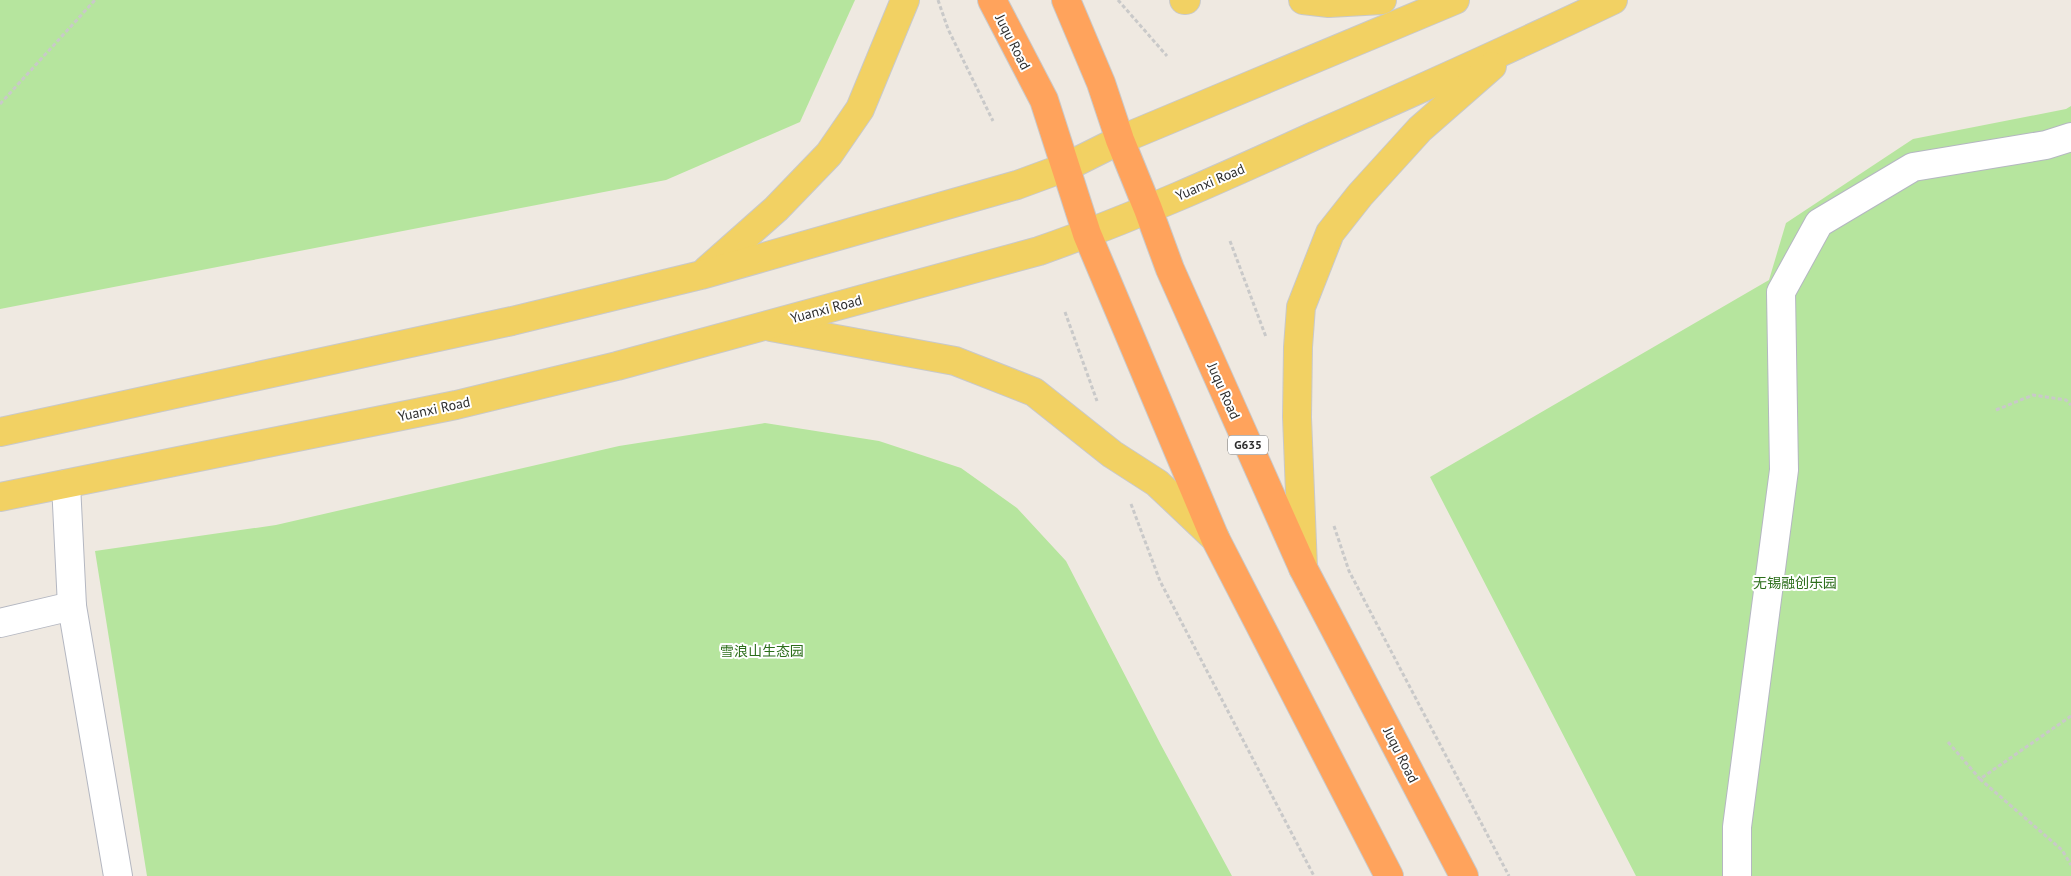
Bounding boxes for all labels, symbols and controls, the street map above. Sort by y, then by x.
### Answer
street label: Juqu Road [991,10,1035,73]
street label: Yuanxi Road [1173,159,1247,205]
street label: Yuanxi Road [788,291,864,327]
street label: Juqu Road [1203,359,1244,422]
street label: Yuanxi Road [396,393,472,425]
road number: G635 [1228,436,1268,454]
park label: 无锡融创乐园 [1753,574,1837,592]
park label: 雪浪山生态园 [720,642,804,660]
street label: Juqu Road [1379,723,1423,786]

